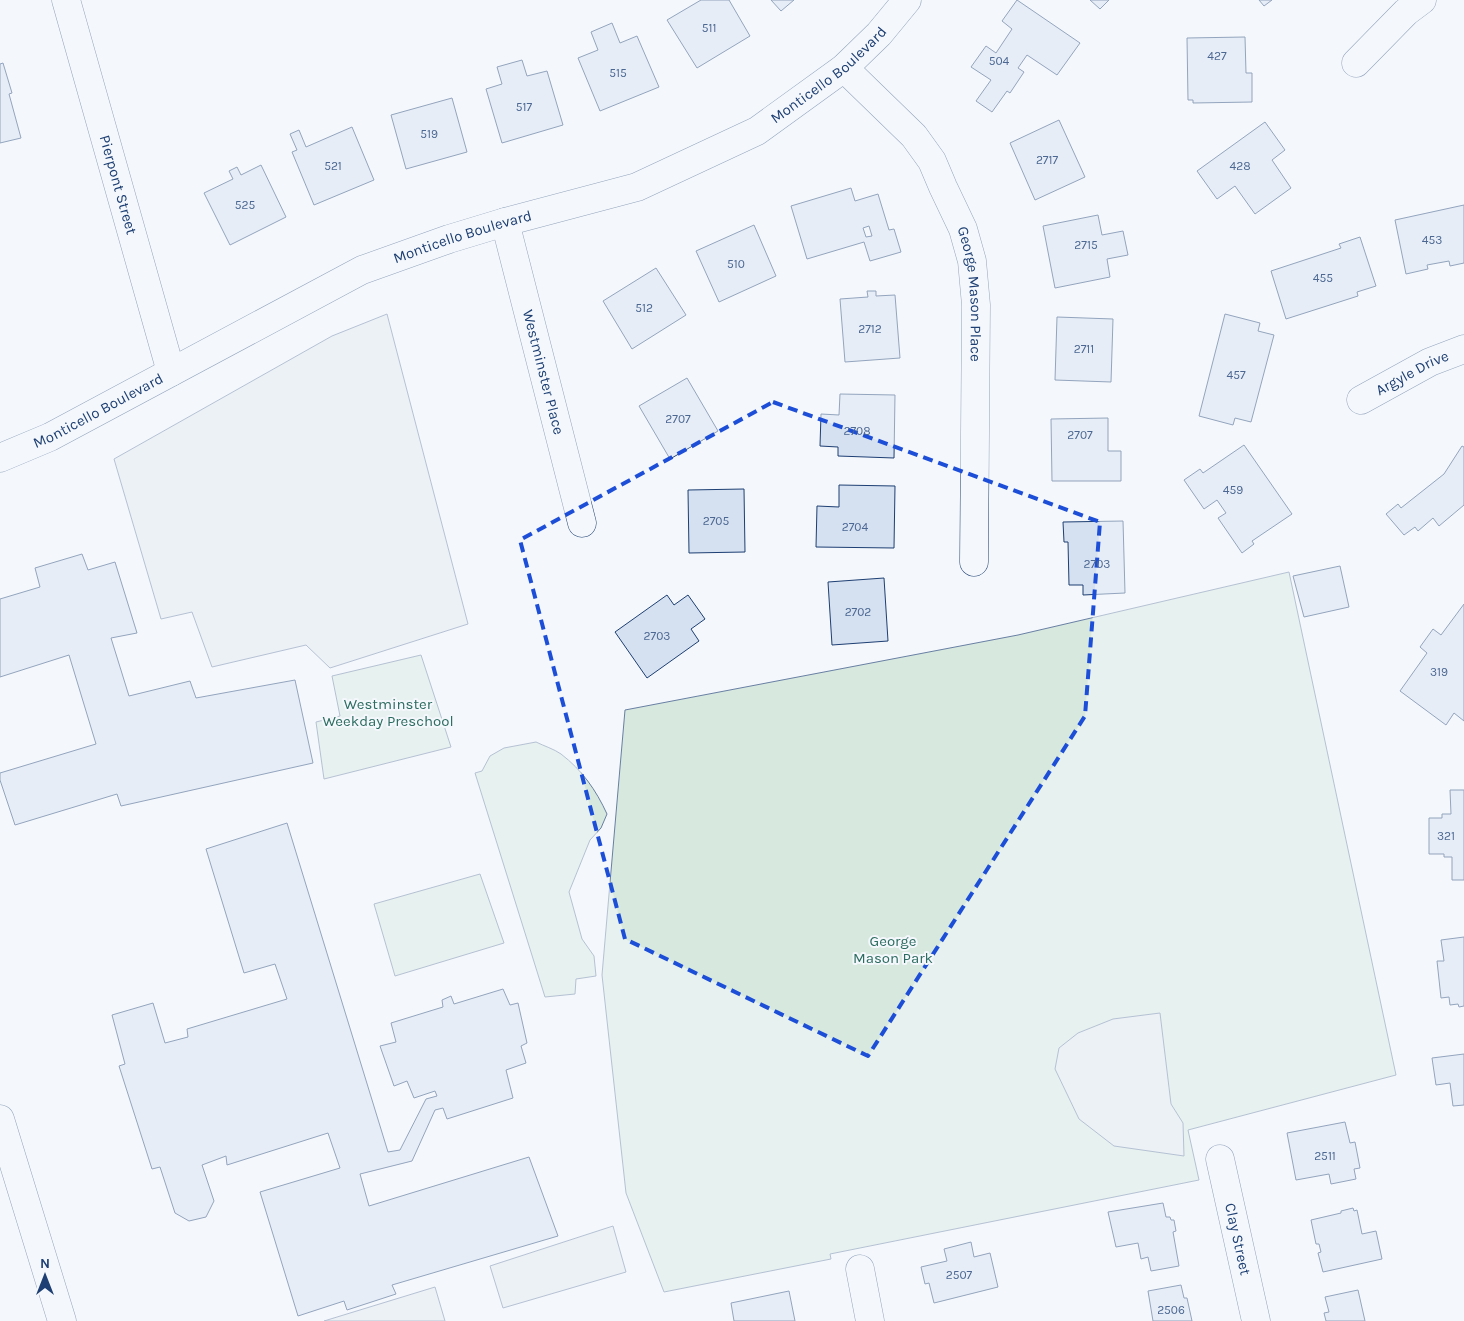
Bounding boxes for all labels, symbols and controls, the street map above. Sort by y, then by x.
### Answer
house number: 511 [702,21,716,35]
street label: Monticello Boulevard [767,23,890,127]
house number: 427 [1207,49,1227,63]
house number: 504 [989,54,1010,68]
house number: 515 [609,66,627,80]
house number: 517 [516,100,533,114]
house number: 519 [420,127,438,141]
street label: Pierpont Street [96,133,141,237]
house number: 2717 [1036,153,1058,167]
house number: 521 [324,159,342,173]
house number: 428 [1229,159,1251,173]
house number: 525 [235,198,255,212]
street label: Monticello Boulevard [391,206,534,267]
street label: George Mason Place [954,224,985,362]
house number: 453 [1422,233,1442,247]
house number: 2715 [1074,238,1098,252]
house number: 510 [727,257,745,271]
house number: 455 [1313,271,1333,285]
house number: 512 [635,301,653,315]
street label: Westminster Place [519,308,568,437]
house number: 2712 [858,322,882,336]
house number: 2711 [1074,342,1094,356]
street label: Argyle Drive [1372,347,1451,399]
house number: 457 [1226,368,1246,382]
street label: Monticello Boulevard [30,369,166,452]
house number: 2707 [665,412,691,426]
house number: 2708 [843,424,871,438]
house number: 2707 [1067,428,1093,442]
house number: 459 [1223,483,1243,497]
house number: 2705 [703,514,729,528]
house number: 2704 [842,520,868,534]
house number: 2703 [1084,557,1110,571]
house number: 2702 [845,605,871,619]
house number: 2703 [644,629,670,643]
house number: 319 [1430,665,1448,679]
park label: Westminster Weekday Preschool [322,695,454,730]
house number: 321 [1437,829,1455,843]
park label: George Mason Park [853,932,933,967]
house number: 2511 [1314,1149,1336,1163]
street label: Clay Street [1221,1201,1255,1277]
north arrow [20,1251,70,1301]
text: N [40,1255,50,1272]
house number: 2507 [946,1268,973,1282]
house number: 2506 [1157,1303,1185,1317]

